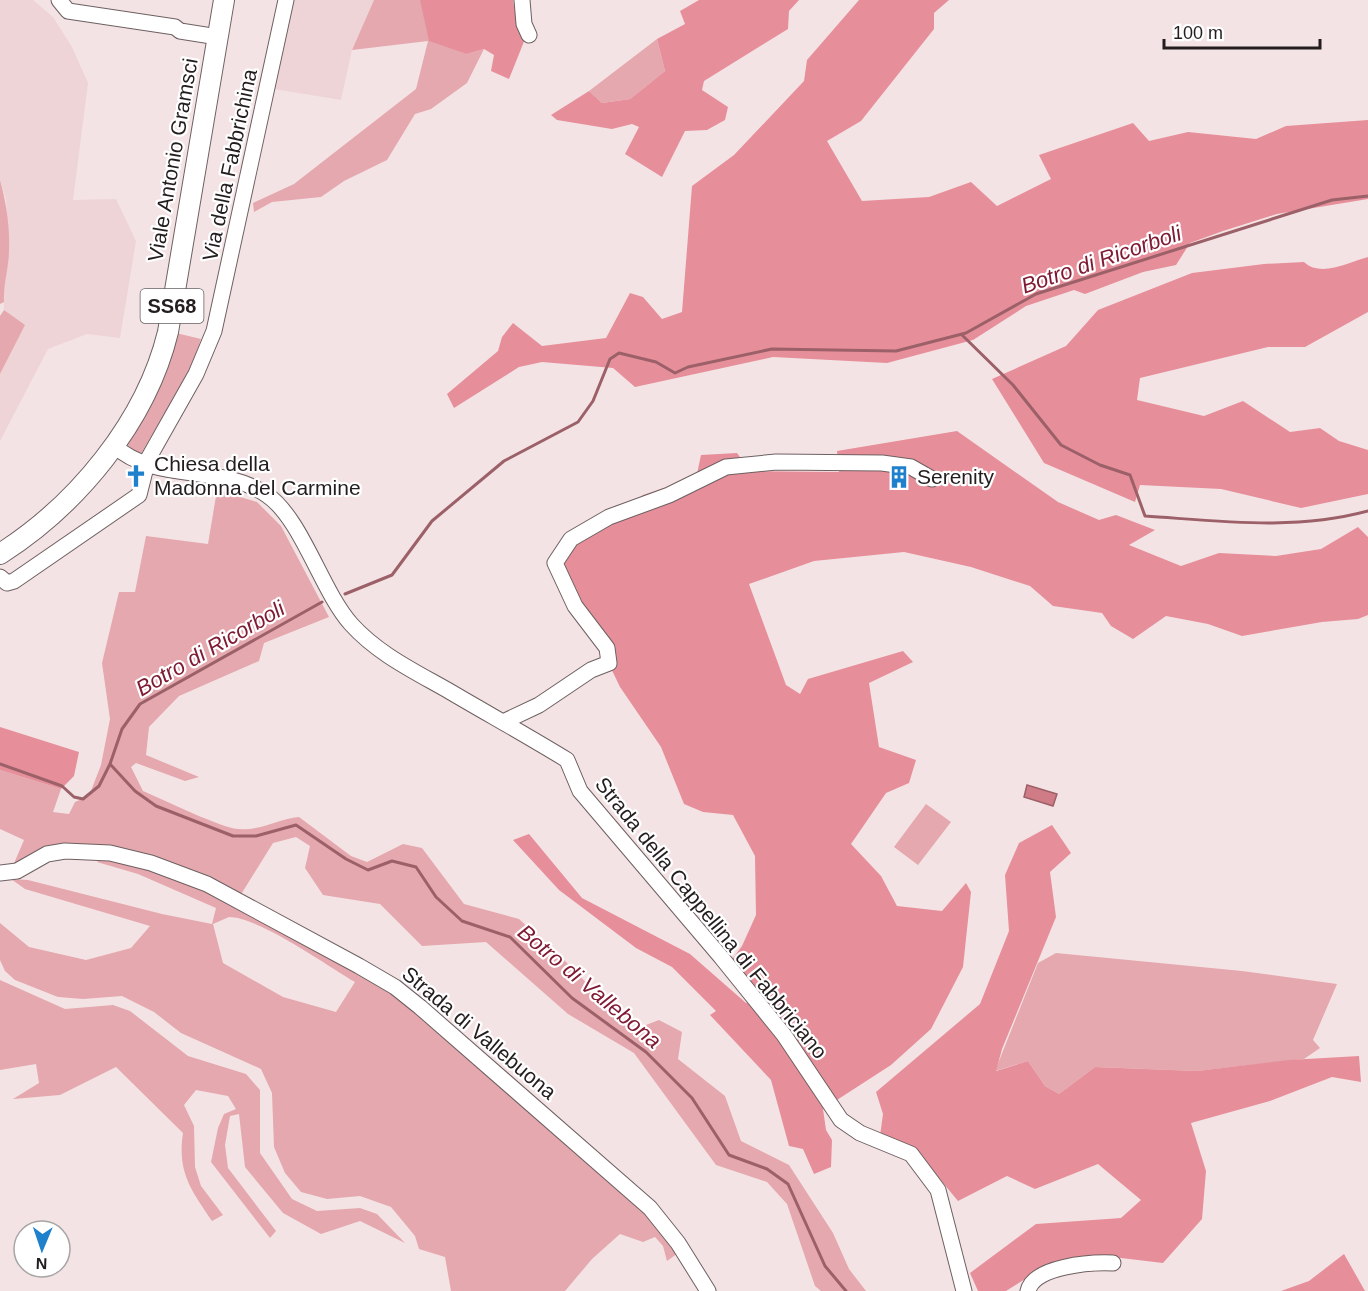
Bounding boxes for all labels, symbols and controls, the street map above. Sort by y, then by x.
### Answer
scale bar [1164,12,1320,50]
text: 100 m [1173,23,1223,43]
street label: Viale Antonio Gramsci [143,56,202,263]
street label: Via della Fabbrichina [198,66,261,263]
water label: Botro di Ricorboli [1018,220,1185,299]
road number: SS68 [140,289,204,323]
place label: Chiesa della Madonna del Carmine [154,452,361,499]
church icon: Chiesa della Madonna del Carmine [123,463,149,489]
building icon: Serenity [886,464,912,490]
place label: Serenity [917,465,995,488]
water label: Botro di Ricorboli [131,595,290,701]
street label: Strada della Cappellina di Fabbriciano [591,773,832,1063]
water label: Botro di Vallebona [513,919,666,1053]
street label: Strada di Vallebuona [398,962,561,1104]
north arrow [12,1219,72,1279]
text: N [35,1255,48,1272]

